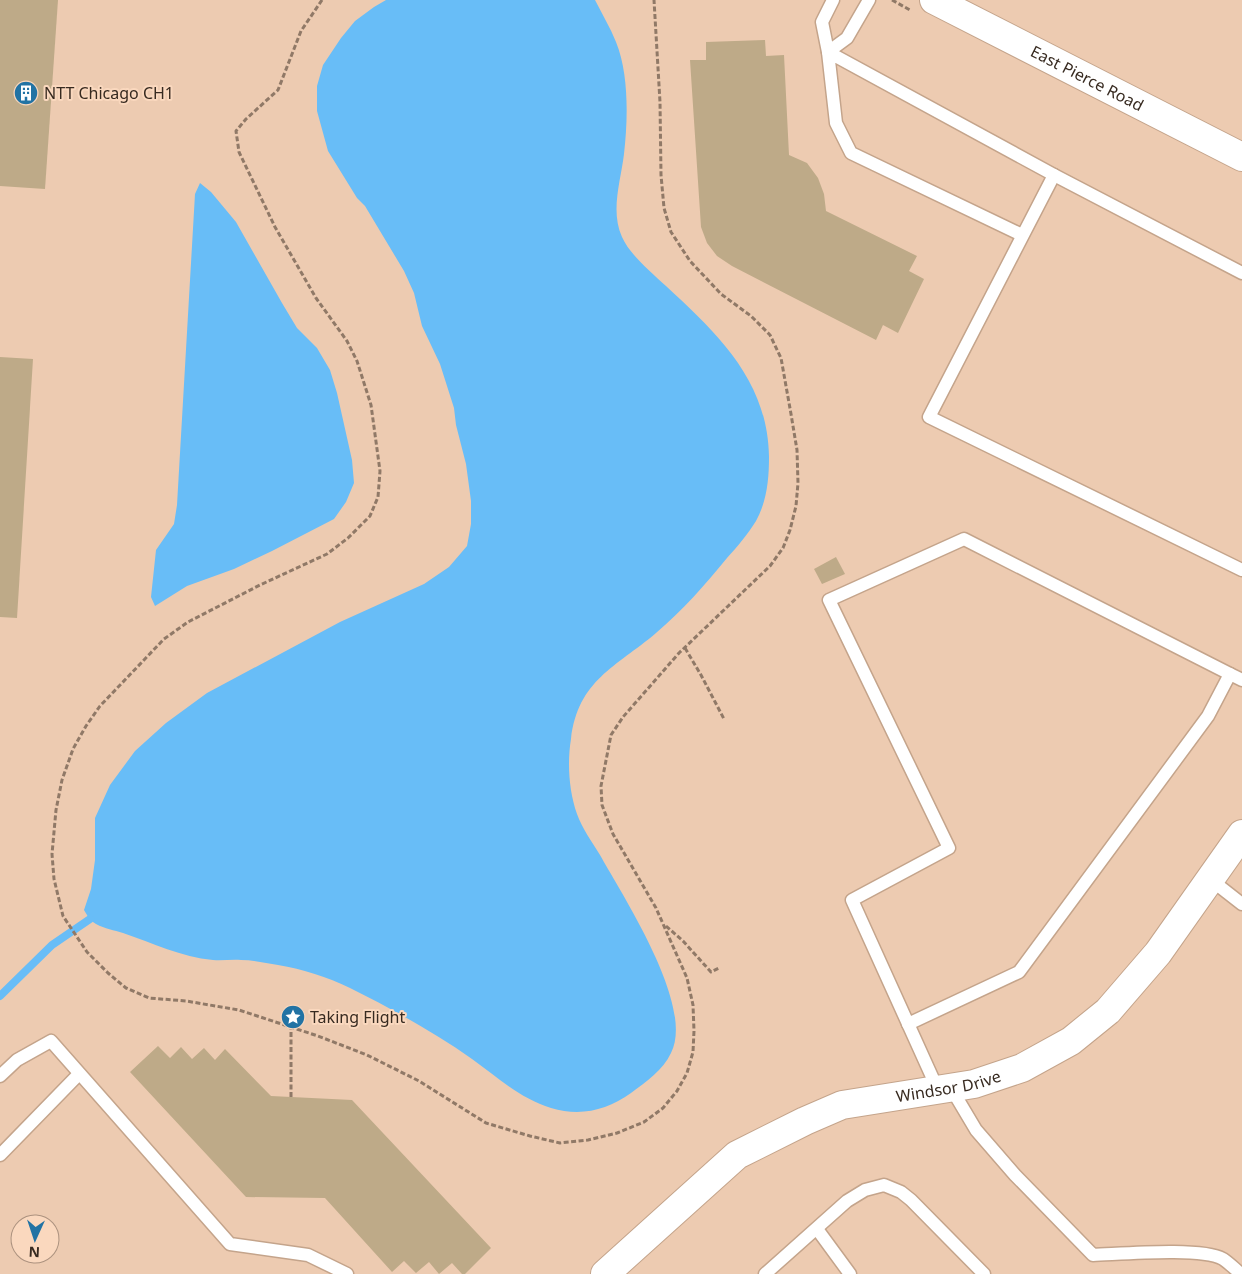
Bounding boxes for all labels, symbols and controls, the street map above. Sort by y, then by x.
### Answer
street label: East Pierce Road [1027,40,1147,116]
building icon: NTT Chicago CH1 [13,80,39,106]
place label: NTT Chicago CH1 [44,82,174,104]
place icon: Taking Flight [280,1004,306,1030]
place label: Taking Flight [310,1006,405,1028]
street label: Windsor Drive [894,1065,1004,1107]
north arrow [10,1214,60,1264]
text: N [28,1243,40,1262]

